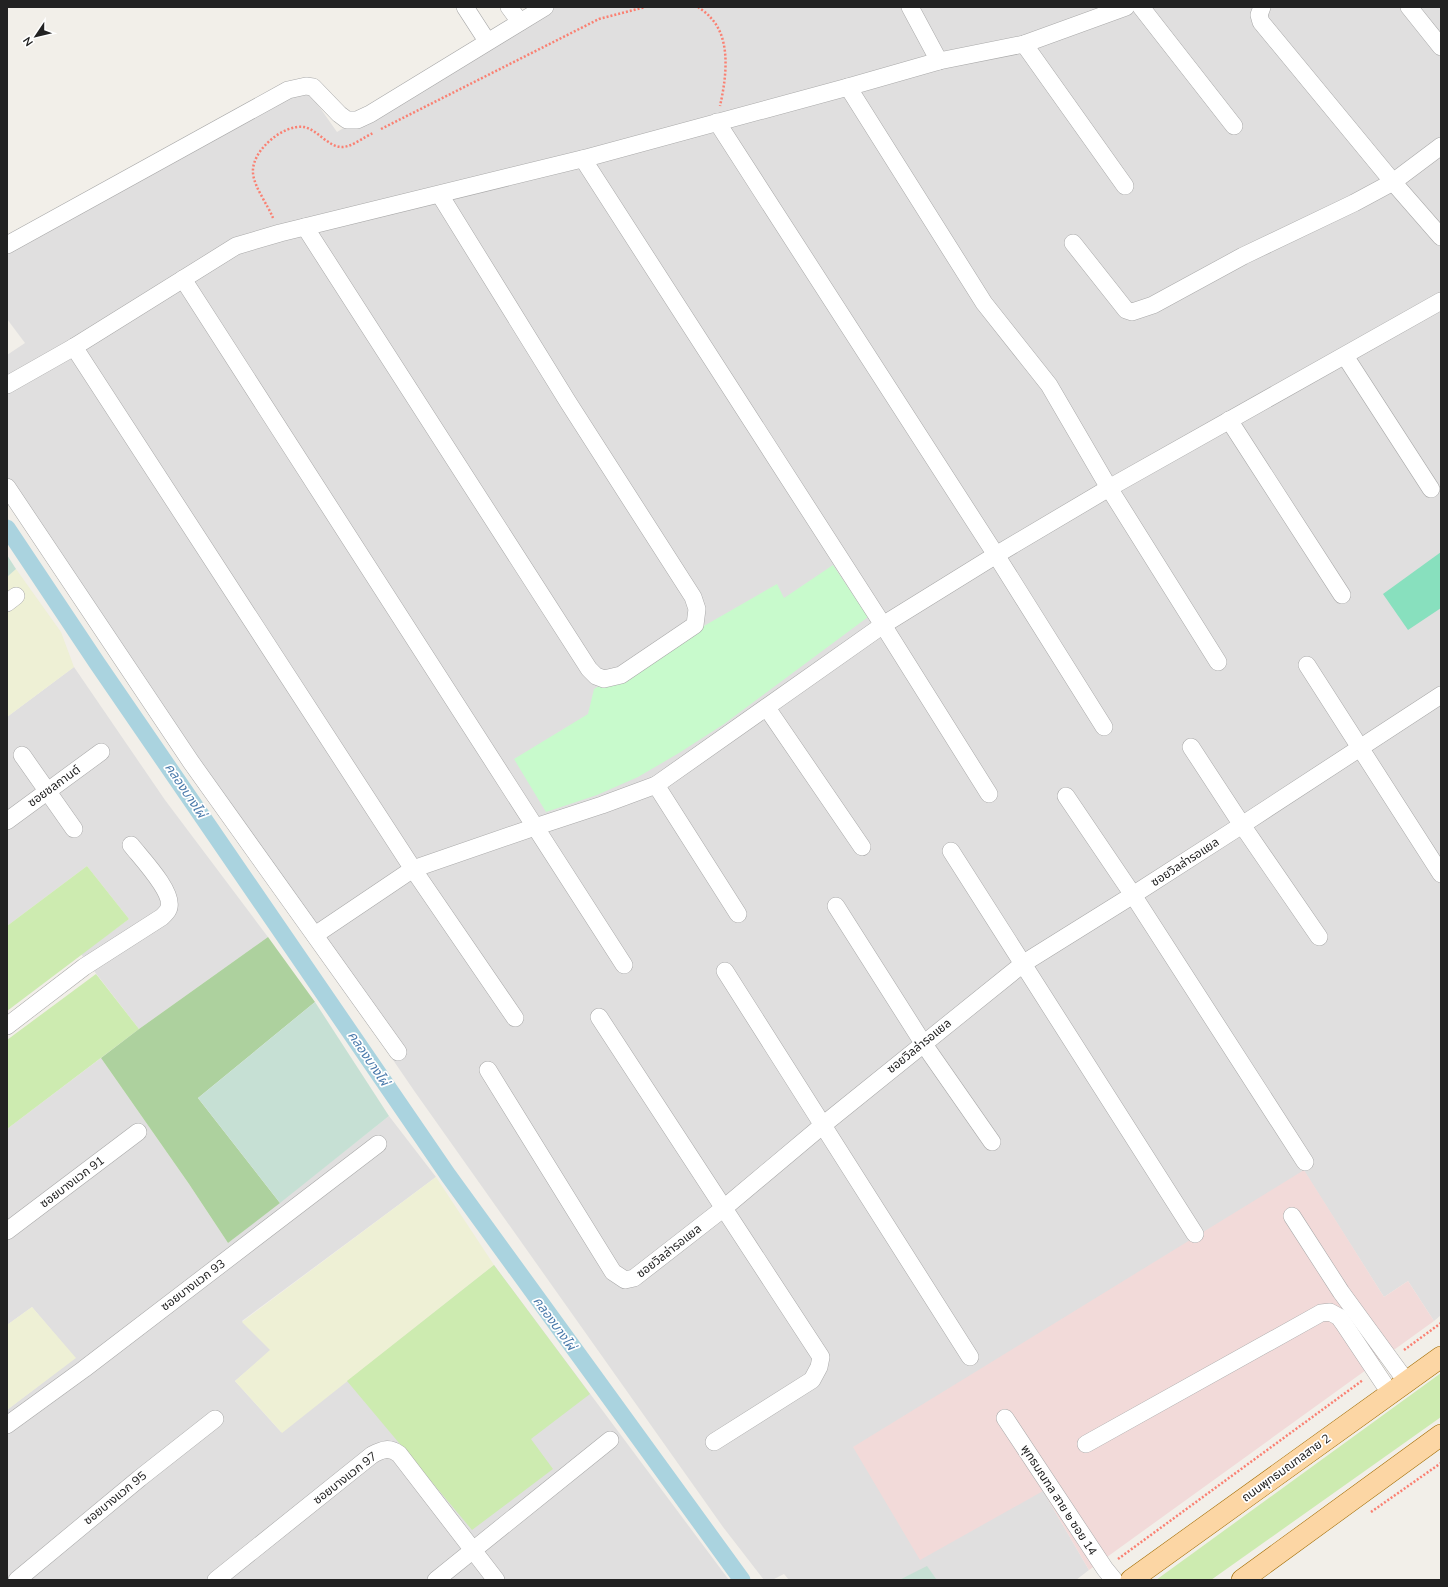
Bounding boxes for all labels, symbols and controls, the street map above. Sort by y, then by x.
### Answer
north arrow [16,16,56,56]
text: N [20,34,36,49]
water label: คลองบางไผ่ [162,760,211,822]
street label: ซอยชลกานต์ [25,762,83,810]
street label: ซอยวิลล่ารอแยล [1148,834,1222,889]
street label: ซอยวิลล่ารอแยล [884,1015,954,1076]
water label: คลองบางไผ่ [345,1028,394,1090]
street label: ซอยบางแวก 91 [37,1153,107,1211]
street label: ซอยวิลล่ารอแยล [633,1221,704,1281]
street label: ซอยบางแวก 93 [158,1256,228,1314]
water label: คลองบางไผ่ [530,1293,581,1355]
street label: ถนนพุทธมณฑลสาย 2 [1238,1430,1333,1505]
street label: พุทธมณฑล สาย ๒ ซอย 14 [1018,1442,1101,1558]
street label: ซอยบางแวก 97 [310,1448,379,1507]
street label: ซอยบางแวก 95 [80,1468,149,1528]

